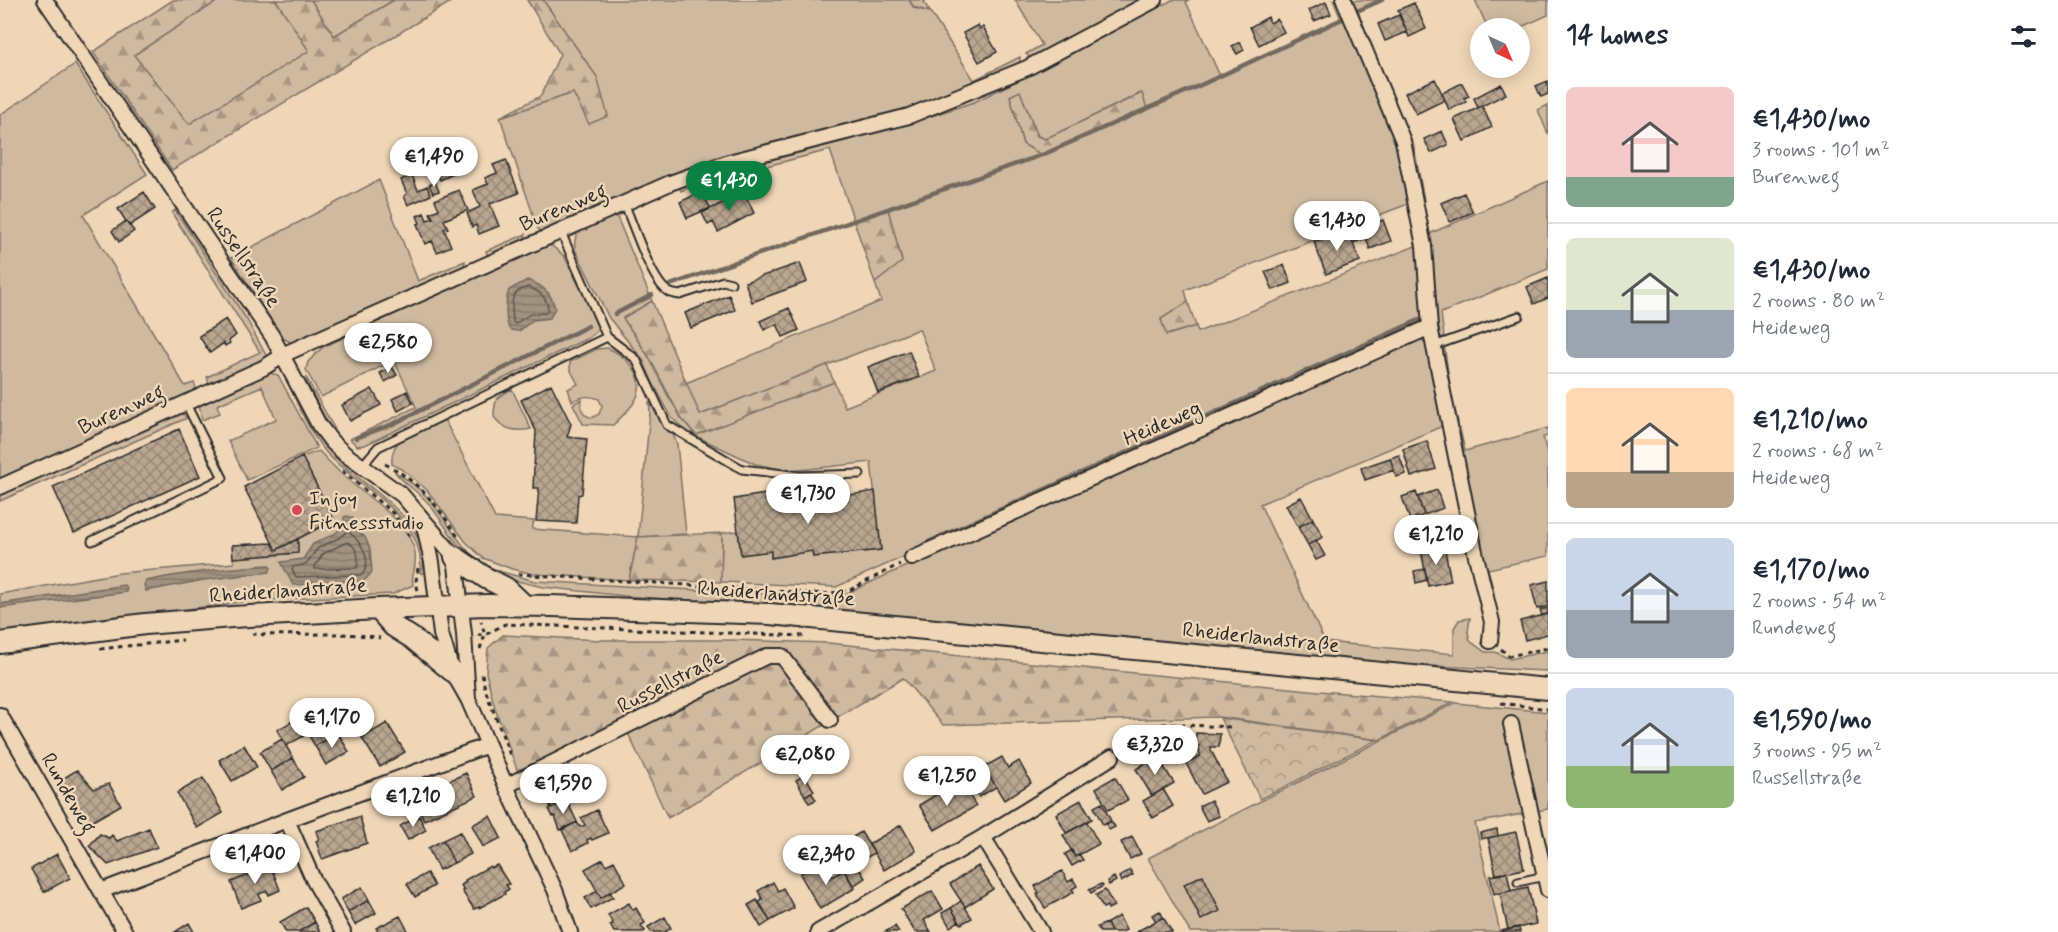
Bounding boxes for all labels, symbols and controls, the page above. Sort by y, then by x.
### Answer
north arrow [1470,18,1530,78]
map controls [1470,18,1530,78]
text: 14 homes [1566,19,1668,53]
icon: filters [2007,20,2040,53]
text: €1,430/mo [1752,103,1870,137]
icon: home [1614,111,1686,183]
pin: €1,490 [385,137,483,188]
text: 3 rooms · 101 m² [1752,137,1890,164]
text: €1,490 [404,143,464,170]
pin: €1,430 [680,161,778,212]
text: Burenweg [1752,164,1840,191]
text: €1,430 [700,167,758,194]
street label: Burenweg [515,177,612,241]
pin: €1,430 [1288,201,1386,252]
street label: Russellstraße [199,202,287,313]
text: €1,430 [1308,207,1366,234]
text: €1,430/mo [1752,254,1870,288]
icon: home [1614,262,1686,334]
text: 2 rooms · 80 m² [1752,288,1885,315]
text: Heideweg [1752,315,1830,342]
pin: €2,580 [339,323,437,374]
text: €2,580 [358,329,418,356]
street label: Burenweg [74,378,170,444]
street label: Heideweg [1119,394,1206,454]
text: €1,210/mo [1752,404,1868,438]
icon: home [1614,412,1686,484]
text: 2 rooms · 68 m² [1752,438,1883,465]
text: Heideweg [1752,465,1830,492]
pin: €1,730 [759,474,857,525]
text: €1,730 [780,480,836,507]
place label: Injoy Fitnessstudio [309,485,424,537]
marker: Injoy Fitnessstudio [290,503,304,517]
pin: €1,210 [1387,515,1485,566]
text: €1,210 [1408,521,1464,548]
text: €1,170/mo [1752,554,1870,588]
icon: home [1614,562,1686,634]
street label: Rheiderlandstraße [208,572,368,610]
street label: Rheiderlandstraße [696,575,856,613]
text: 2 rooms · 54 m² [1752,588,1886,615]
text: Rundeweg [1752,615,1836,642]
street label: Rheiderlandstraße [1181,616,1341,660]
street label: Russellstraße [613,643,728,721]
pin: €1,170 [283,698,381,749]
text: €1,170 [303,704,361,731]
text: €1,590/mo [1752,704,1872,738]
icon: home [1614,712,1686,784]
pin: €3,320 [1106,725,1204,776]
text: €3,320 [1126,731,1184,758]
pin: €2,080 [756,735,854,786]
text: 3 rooms · 95 m² [1752,738,1882,765]
text: €2,080 [775,741,835,768]
street label: Rundeweg [32,748,102,840]
pin: €1,250 [898,756,996,807]
text: €1,250 [917,762,977,789]
pin: €1,590 [514,764,612,815]
text: Russellstraße [1752,765,1862,792]
text: €1,590 [534,770,592,797]
pin: €1,210 [364,777,462,828]
text: €1,210 [385,783,441,810]
pin: €1,400 [206,834,304,885]
pin: €2,340 [777,835,875,886]
text: €1,400 [224,840,286,867]
text: €2,340 [797,841,855,868]

